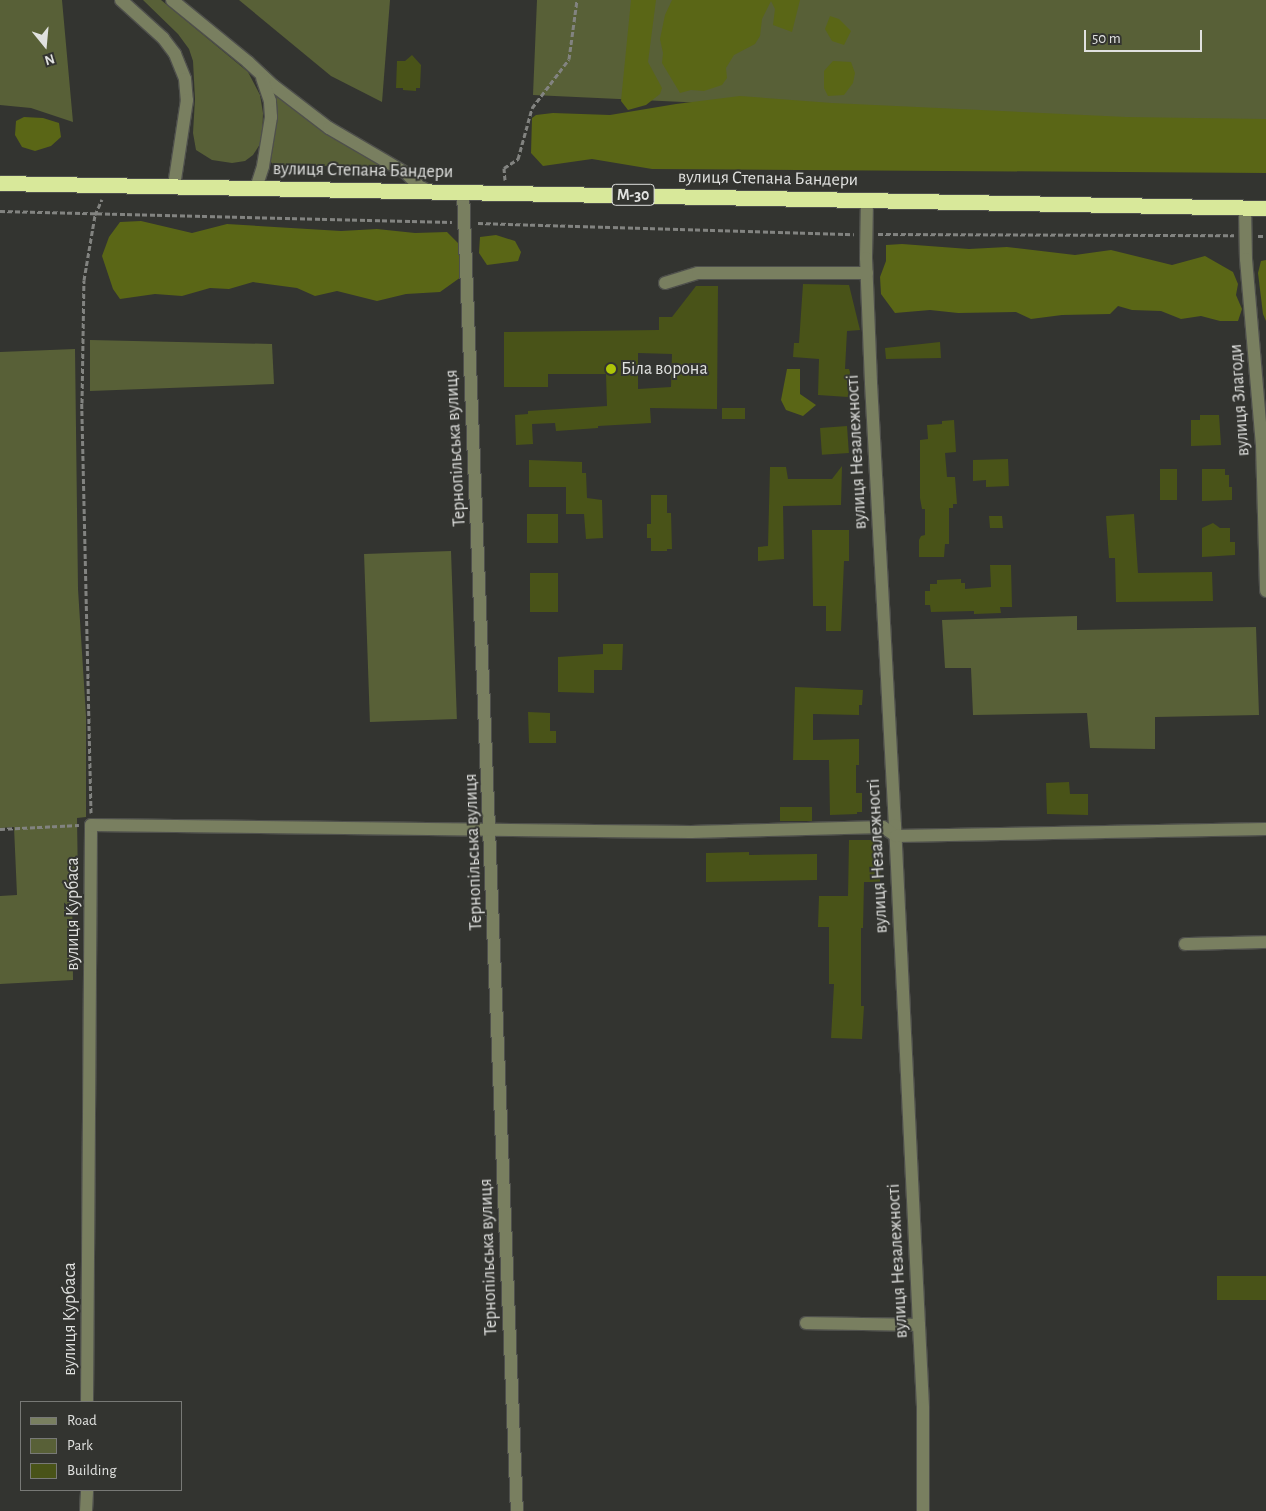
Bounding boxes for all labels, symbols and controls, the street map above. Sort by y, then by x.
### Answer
north arrow [20,20,70,70]
scale bar [1086,20,1204,52]
text: 50 m [1092,31,1121,46]
text: N [43,51,56,67]
street label: вулиця Степана Бандери [273,159,453,183]
street label: вулиця Степана Бандери [678,167,858,191]
road number: М-30 [610,182,656,208]
street label: вулиця Злагоди [1225,343,1255,457]
place label: Біла ворона [621,358,708,380]
marker: Біла ворона [605,363,617,375]
street label: Тернопільська вулиця [441,369,471,527]
street label: вулиця Незалежності [842,374,872,530]
street label: Тернопільська вулиця [460,773,488,931]
street label: вулиця Незалежності [863,778,893,934]
street label: вулиця Курбаса [62,857,84,971]
street label: Тернопільська вулиця [475,1178,503,1336]
street label: вулиця Незалежності [883,1183,913,1339]
street label: вулиця Курбаса [59,1262,81,1376]
legend [20,1401,182,1491]
text: Road [67,1413,97,1428]
text: Park [67,1438,93,1453]
text: Building [67,1463,117,1478]

